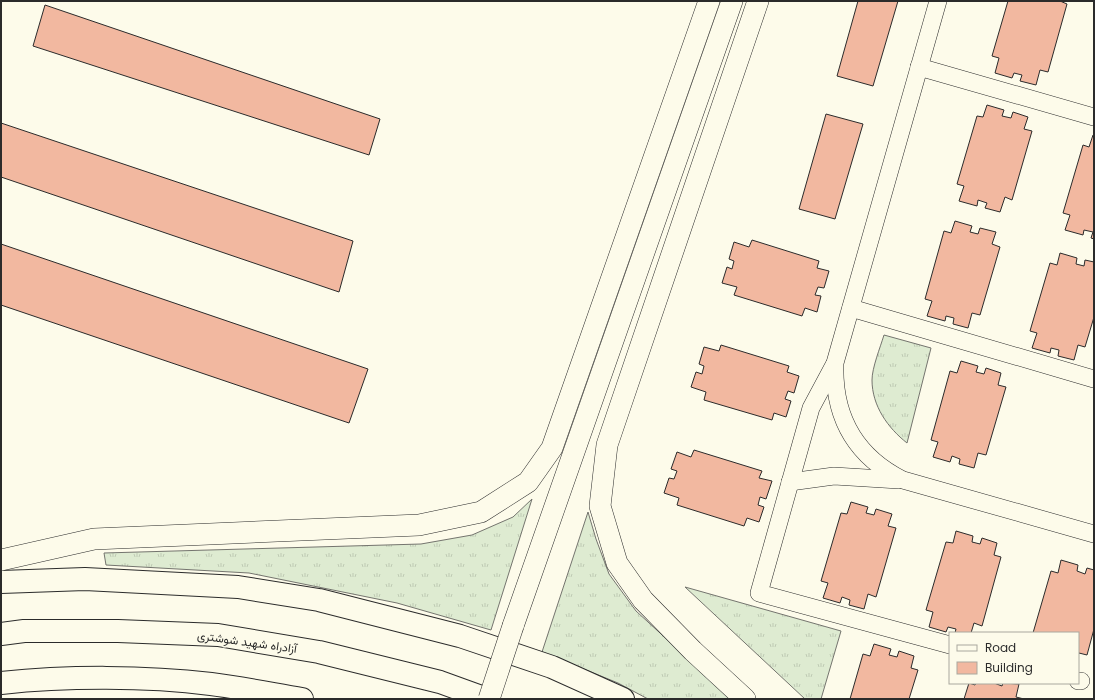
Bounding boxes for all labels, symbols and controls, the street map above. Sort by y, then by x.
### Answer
street label: آزادراه شهید شوشتری [196,626,299,657]
legend [949,632,1079,684]
text: Road [985,639,1016,656]
text: Building [985,659,1033,676]

